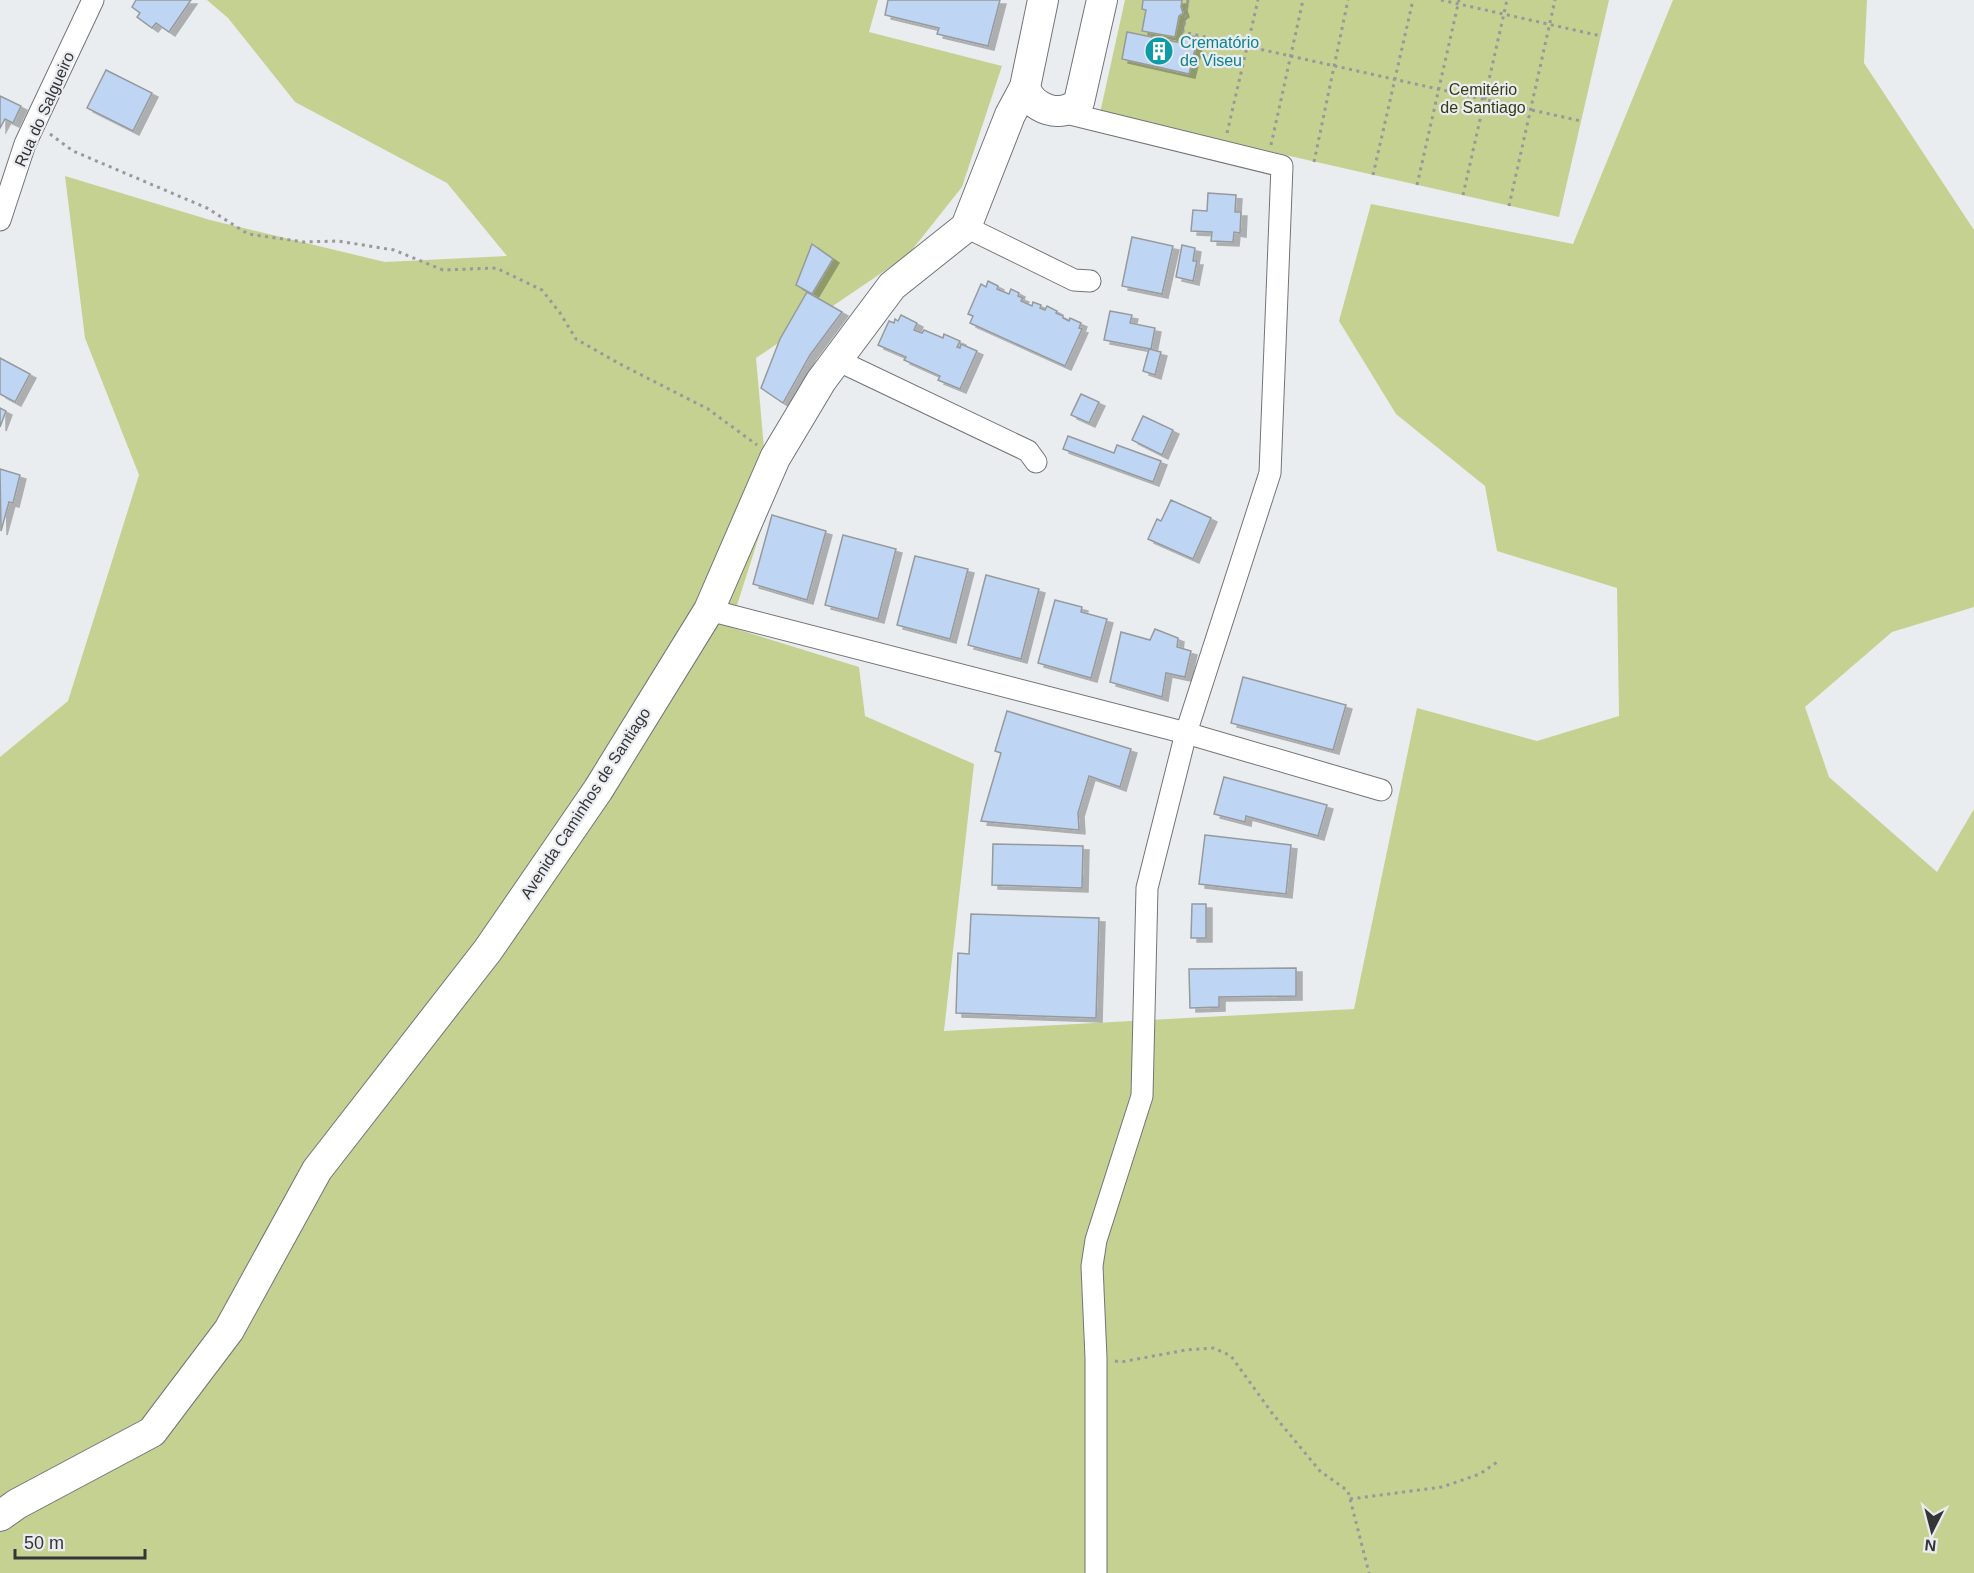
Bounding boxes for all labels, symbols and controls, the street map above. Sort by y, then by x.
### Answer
place label: Crematório de Viseu [1180,34,1259,69]
building icon: Crematório de Viseu [1143,35,1175,67]
street label: Rua do Salgueiro [12,49,77,169]
park label: Cemitério de Santiago [1440,81,1526,116]
street label: Avenida Caminhos de Santiago [517,705,654,902]
north arrow [1902,1501,1962,1561]
scale bar [15,1522,146,1560]
text: 50 m [24,1533,64,1553]
text: N [1924,1536,1937,1554]

